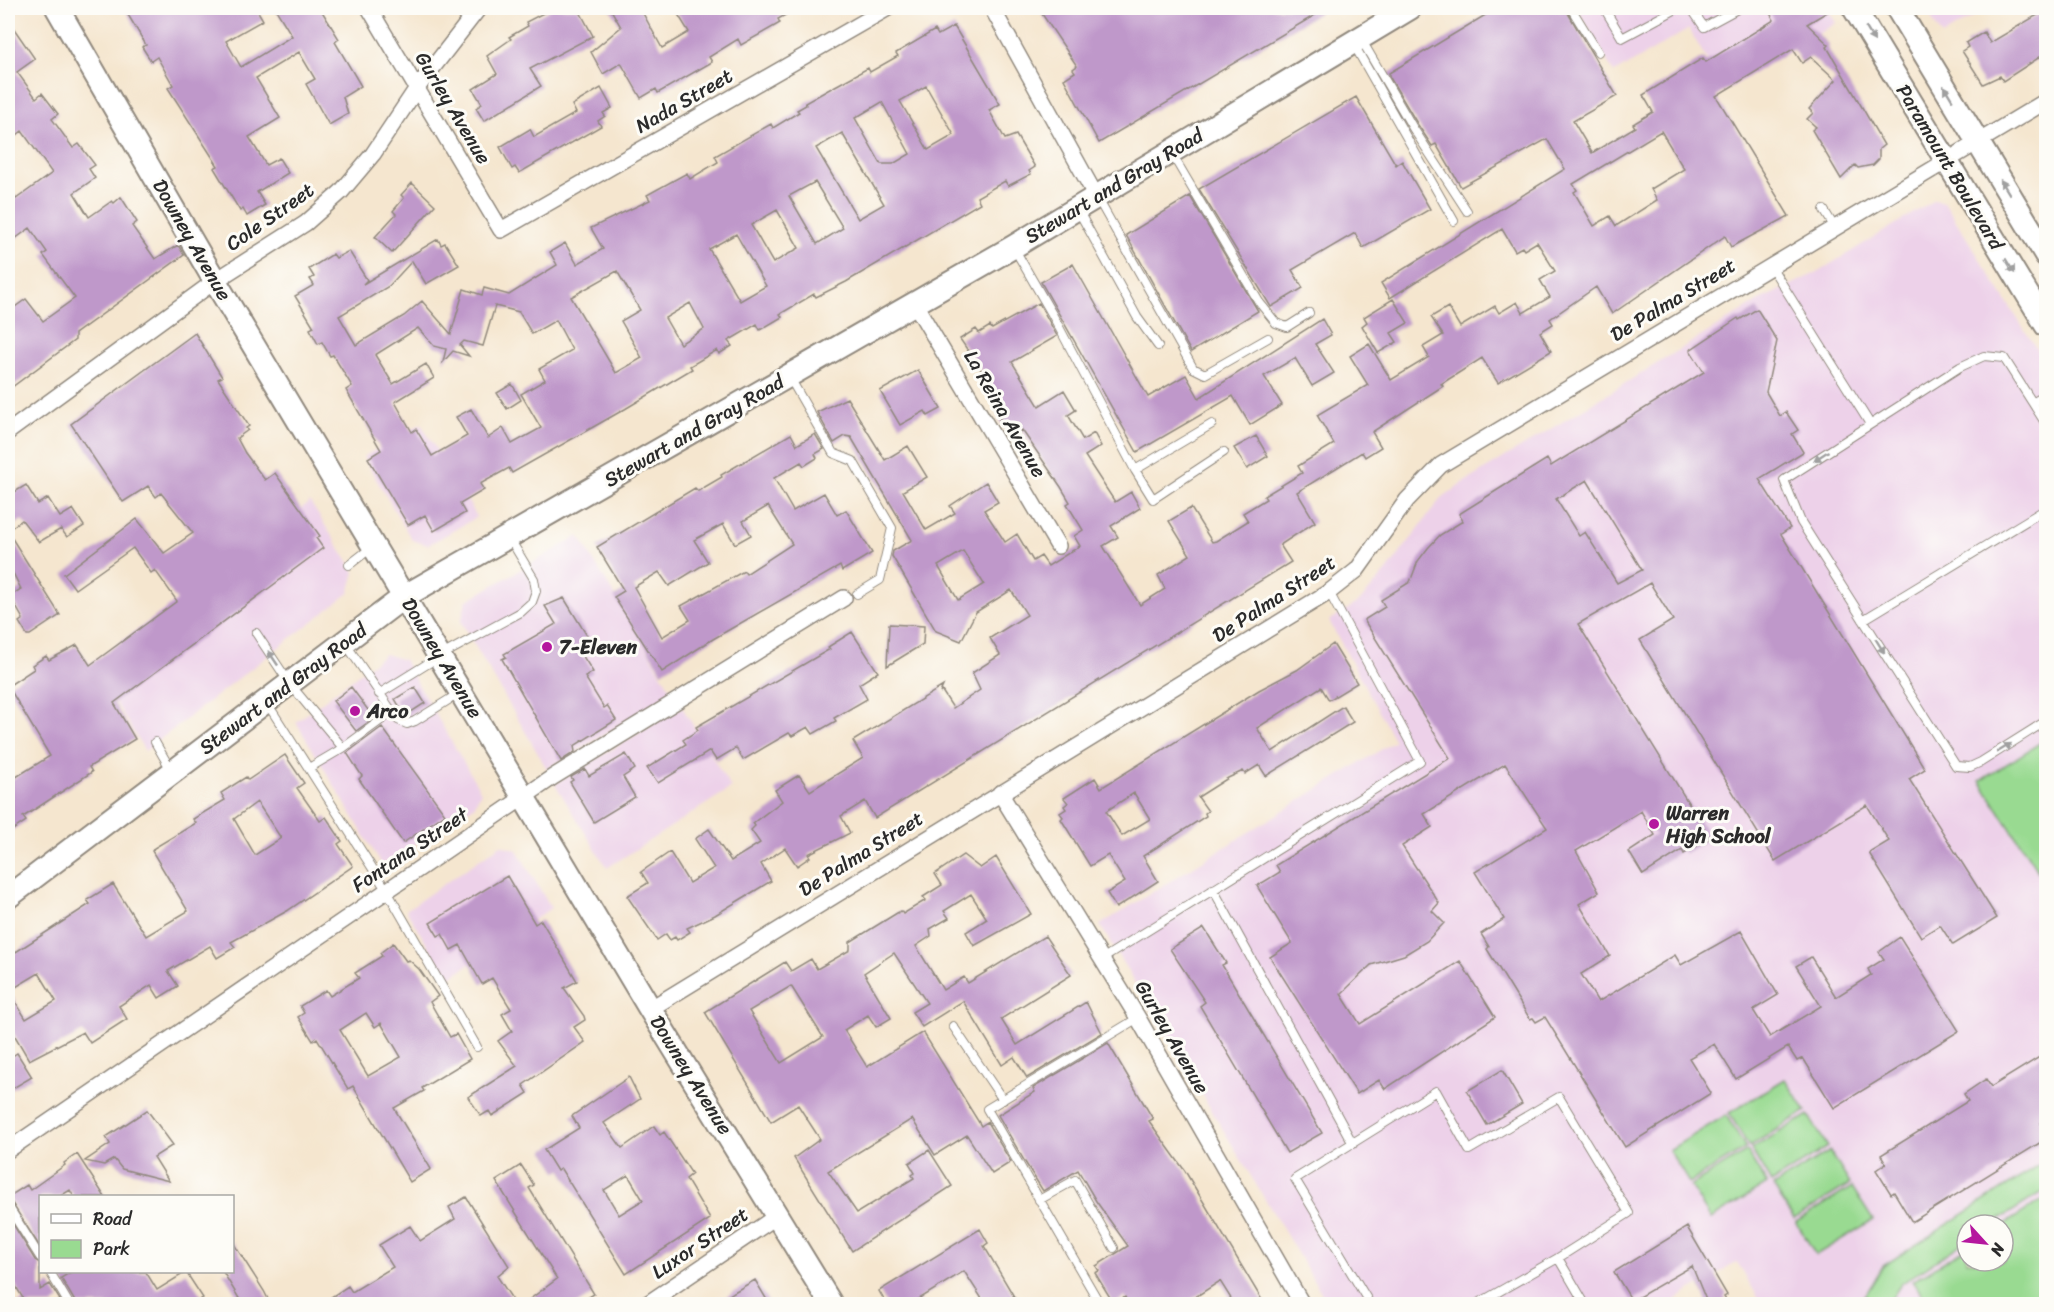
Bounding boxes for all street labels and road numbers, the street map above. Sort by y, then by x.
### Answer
street label: Gurley Avenue [405,45,501,171]
street label: Nada Street [629,59,740,143]
street label: Paramount Boulevard [1886,77,2014,258]
street label: Stewart and Gray Road [1018,118,1211,253]
street label: Downey Avenue [143,172,241,308]
street label: Cole Street [218,173,322,261]
street label: De Palma Street [1603,248,1743,352]
street label: La Reina Avenue [954,343,1056,485]
street label: Stewart and Gray Road [597,364,792,497]
street label: De Palma Street [1205,546,1343,652]
street label: Downey Avenue [392,591,492,725]
street label: Stewart and Gray Road [191,613,376,764]
street label: Fontana Street [344,797,476,902]
street label: De Palma Street [792,801,931,906]
street label: Gurley Avenue [1125,973,1219,1101]
street label: Downey Avenue [640,1008,742,1142]
street label: Luxor Street [644,1197,756,1289]

